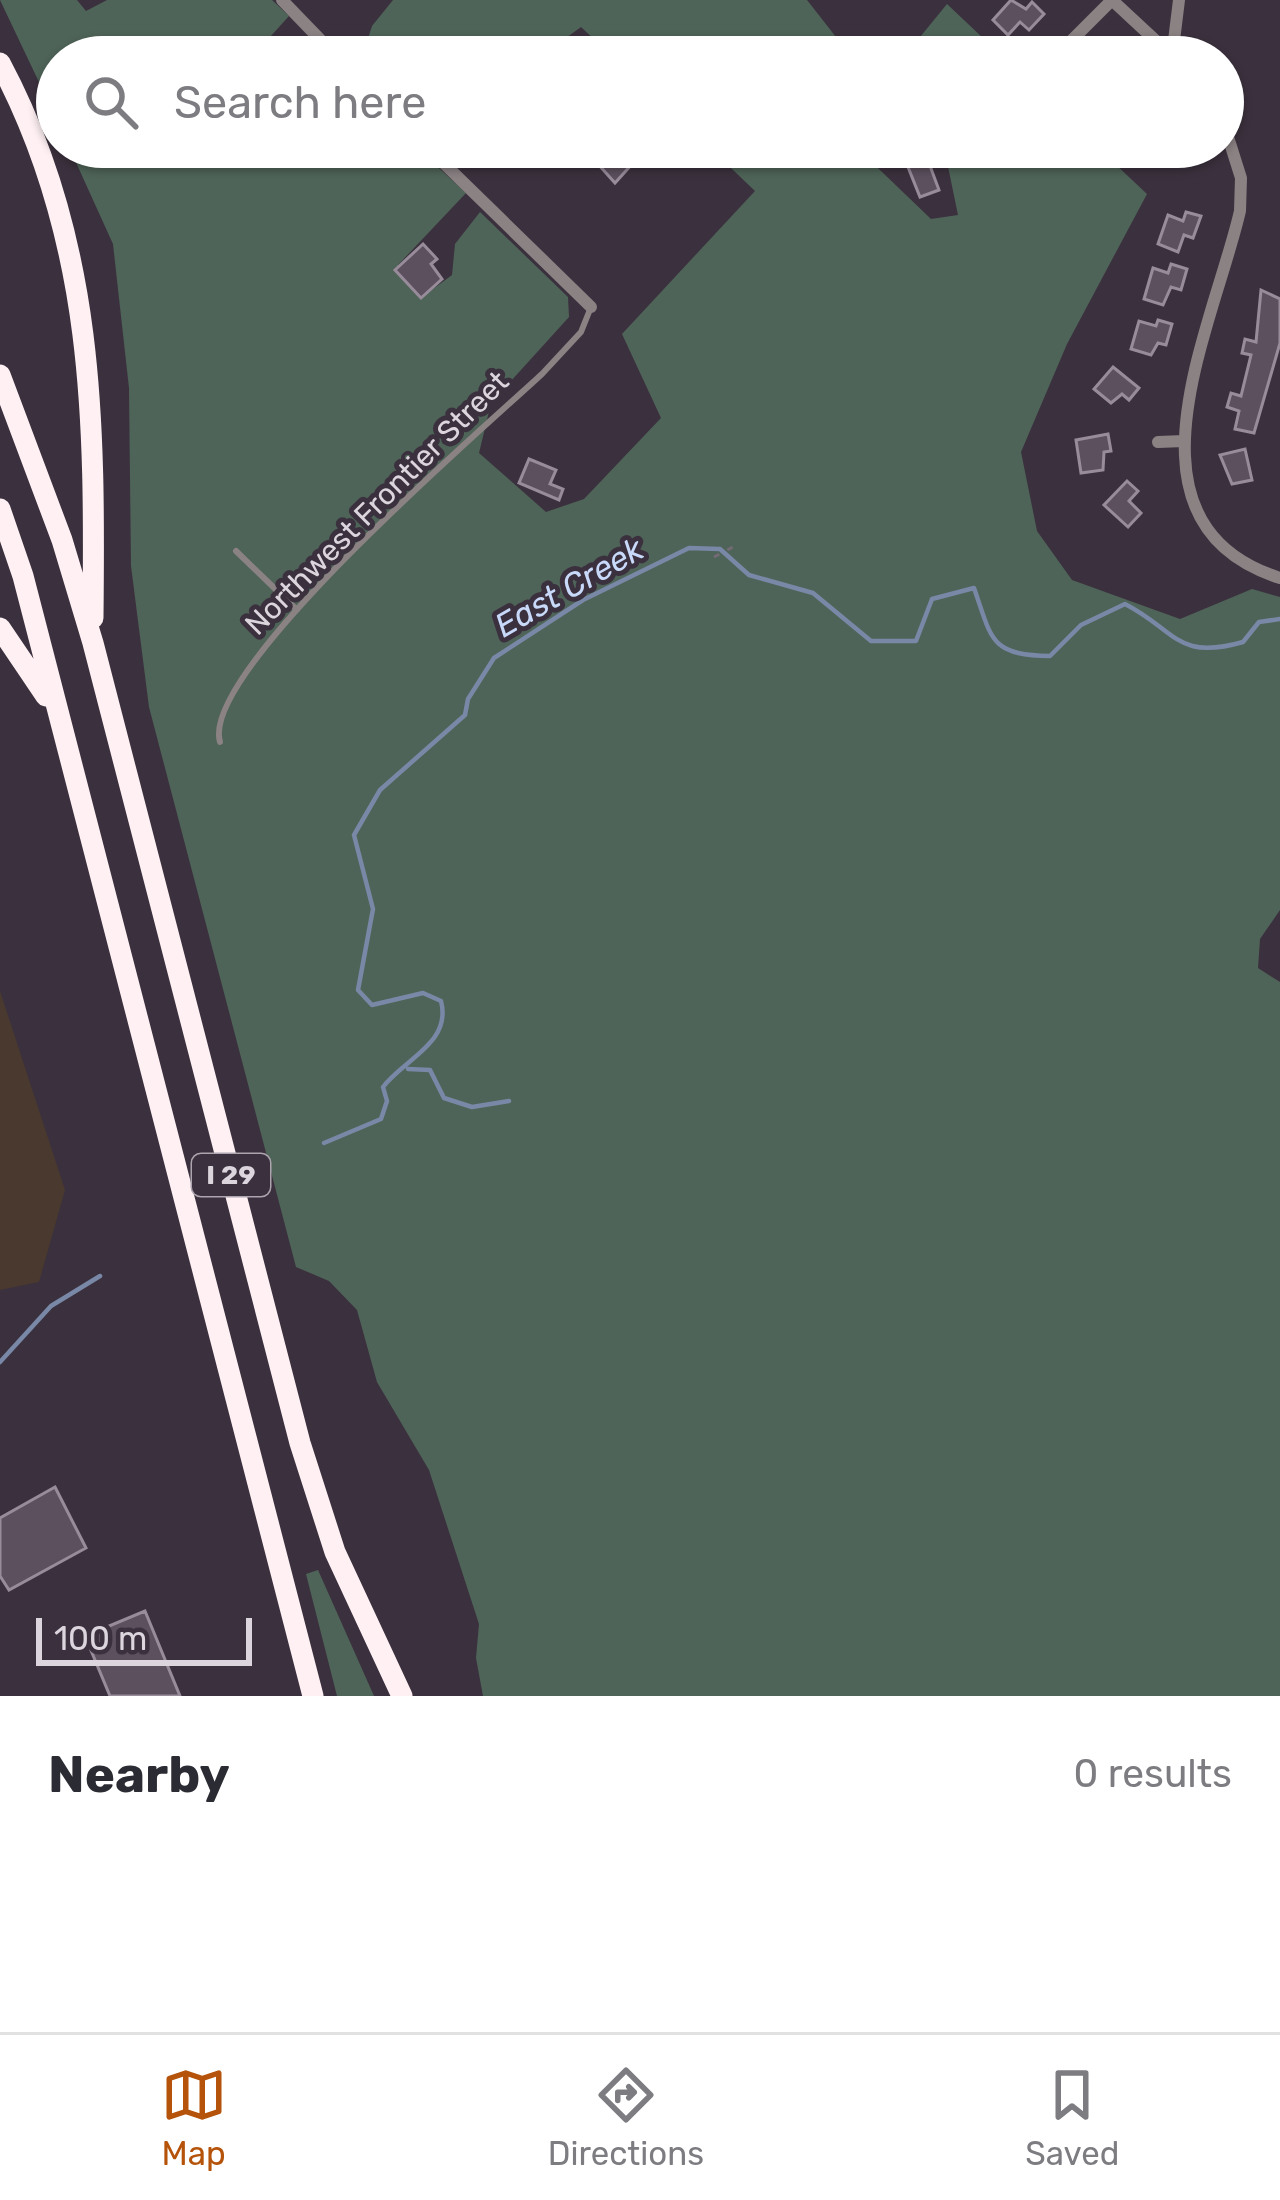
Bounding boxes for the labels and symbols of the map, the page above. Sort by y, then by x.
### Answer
street label: Northwest Frontier Street [238,363,517,642]
water label: East Creek [488,528,651,645]
road number: I 29 [192,1154,270,1196]
scale bar [36,1612,252,1665]

